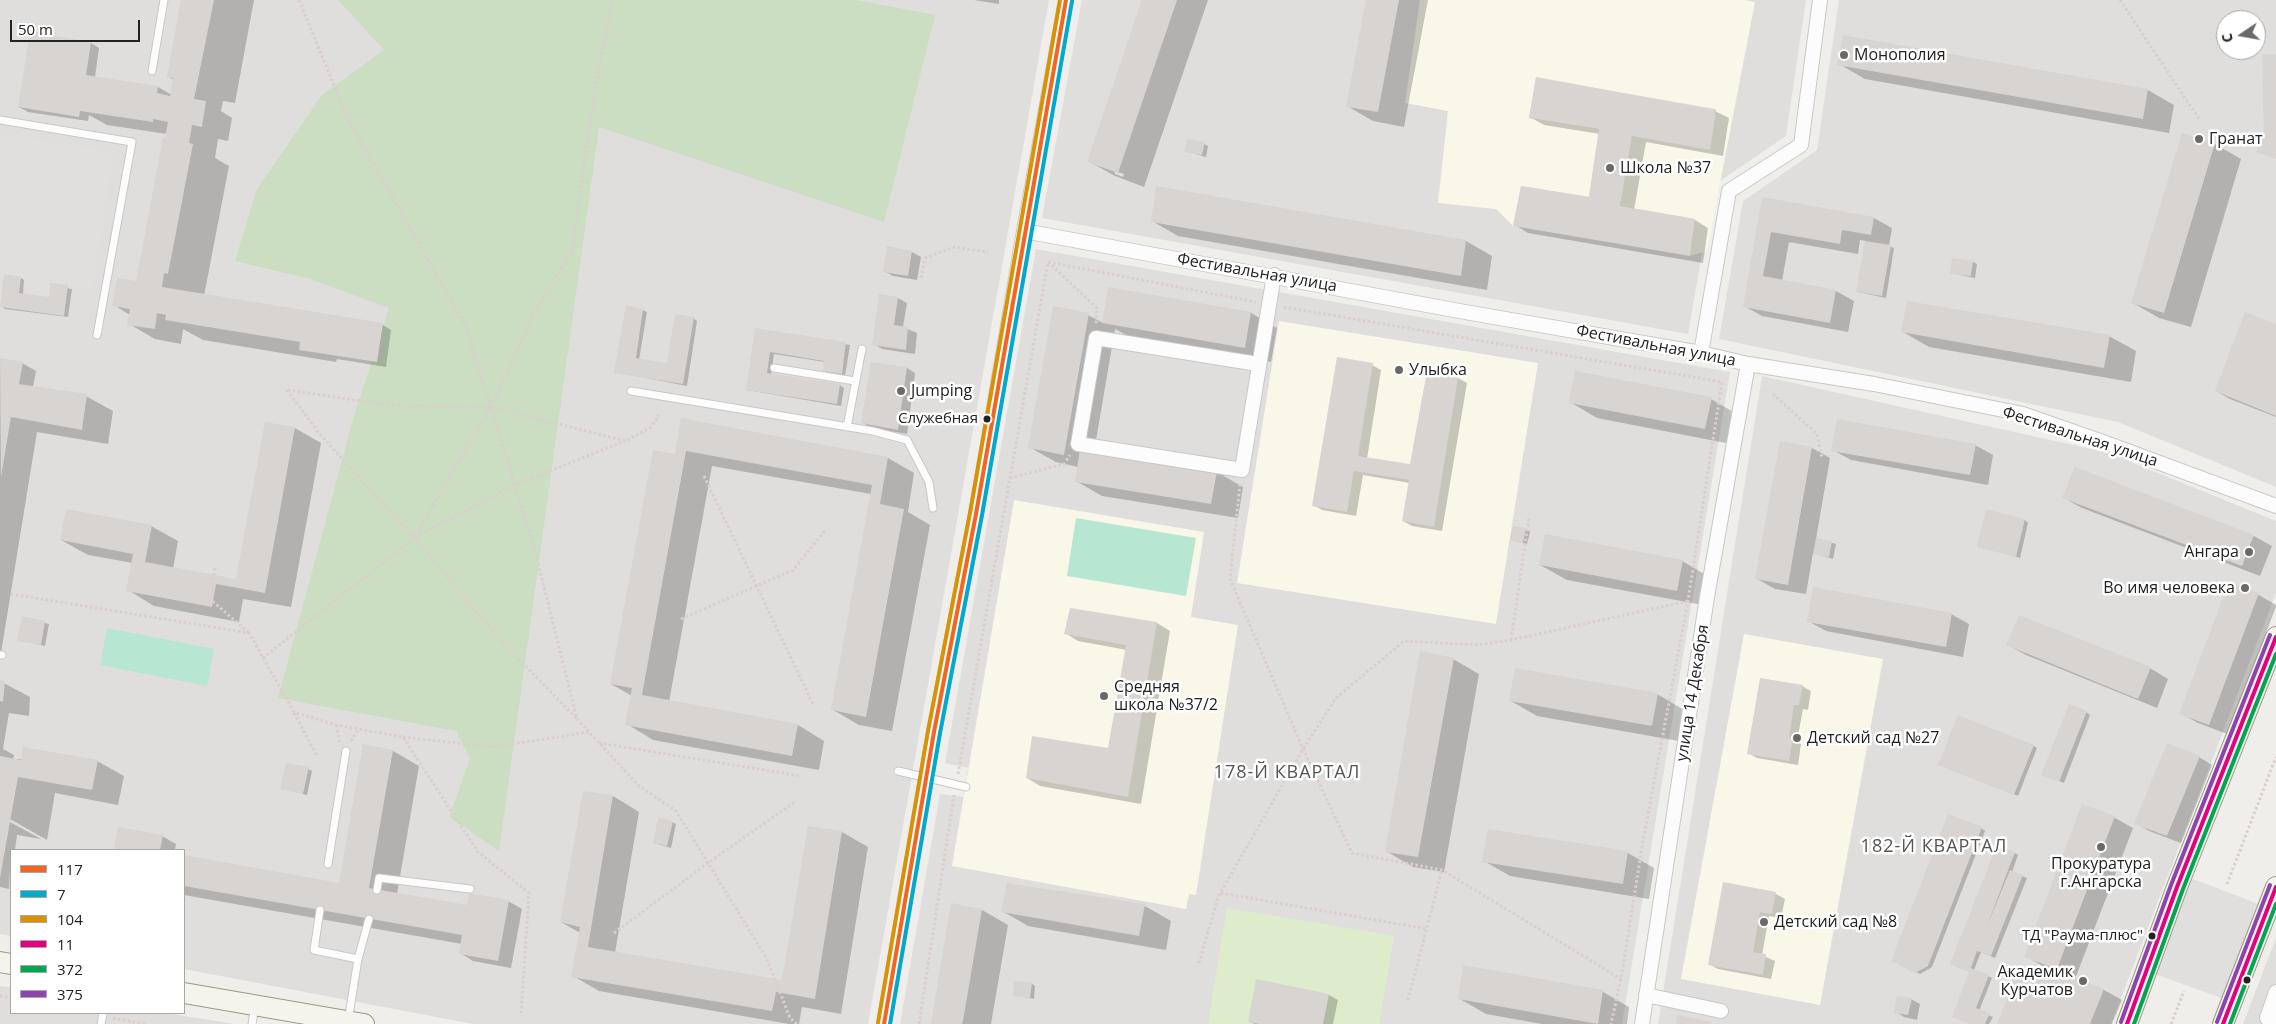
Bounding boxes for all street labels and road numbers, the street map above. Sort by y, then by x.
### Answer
street label: Фестивальная улица [1176,249,1338,297]
street label: Фестивальная улица [1575,321,1737,371]
street label: Фестивальная улица [2000,403,2160,471]
street label: улица 14 Декабря [1673,623,1713,763]

